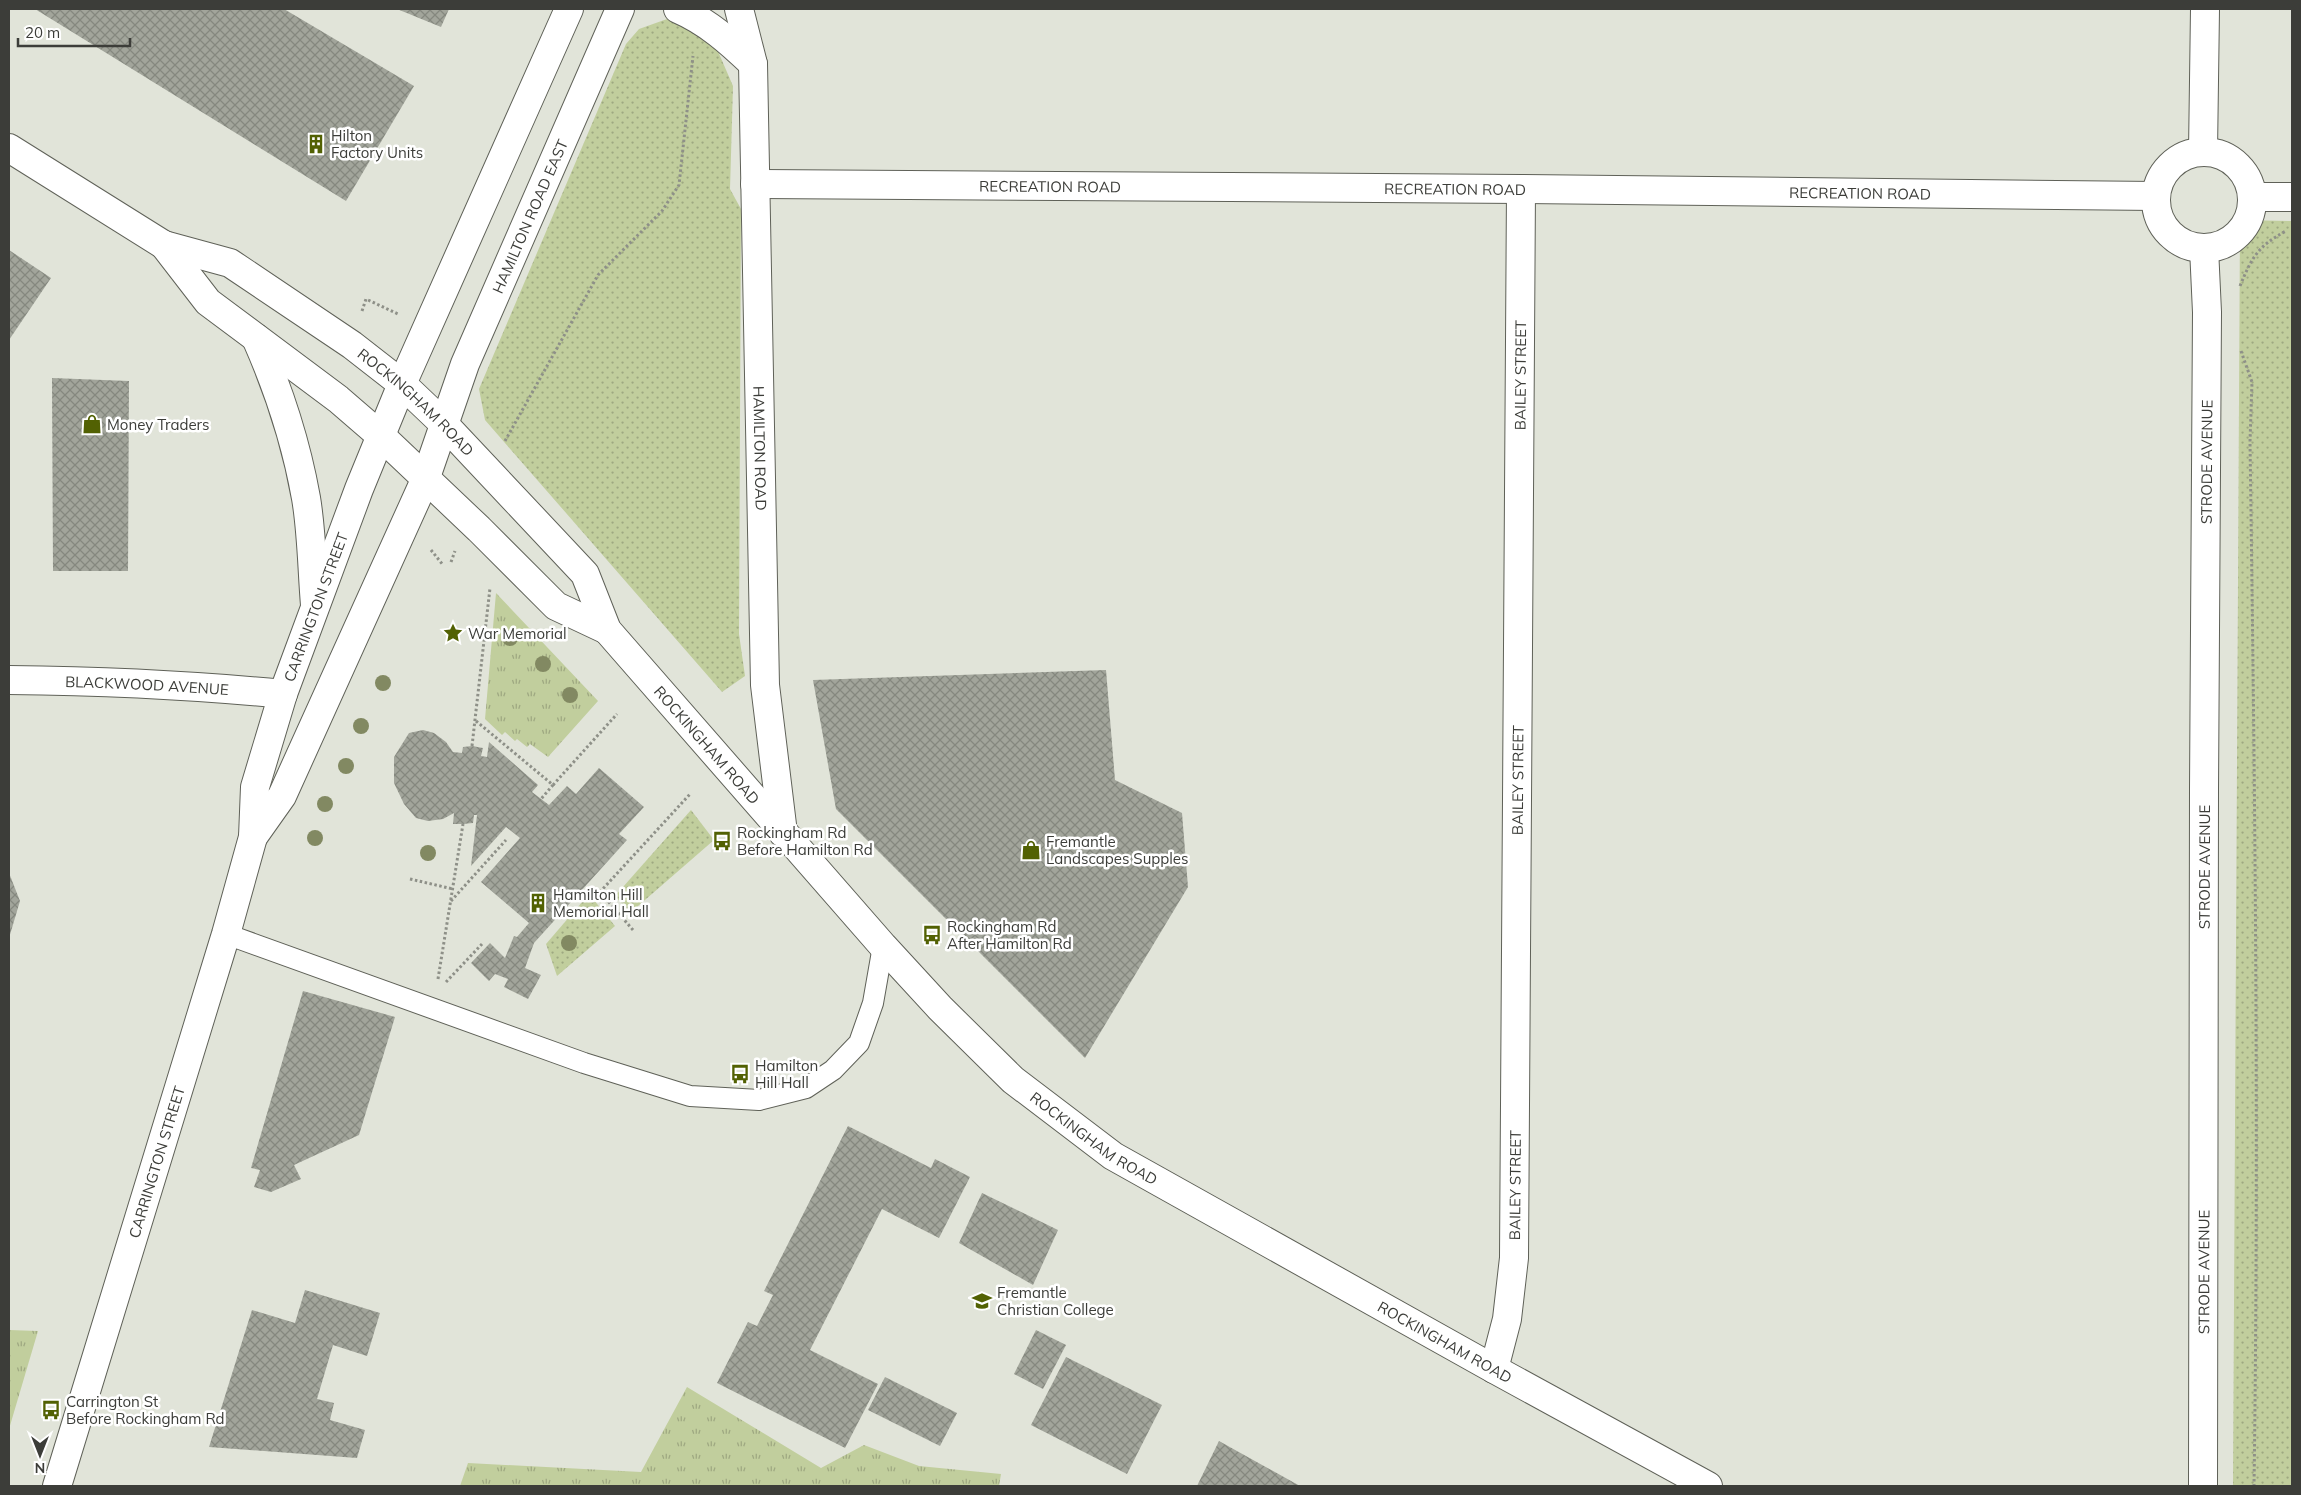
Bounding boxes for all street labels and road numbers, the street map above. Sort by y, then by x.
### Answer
street label: HAMILTON ROAD EAST [488,136,571,296]
street label: RECREATION ROAD [979,176,1121,196]
street label: RECREATION ROAD [1384,179,1526,199]
street label: RECREATION ROAD [1789,182,1931,203]
street label: BAILEY STREET [1510,320,1530,430]
street label: ROCKINGHAM ROAD [354,344,478,460]
street label: HAMILTON ROAD [750,386,771,511]
street label: STRODE AVENUE [2196,399,2216,524]
street label: CARRINGTON STREET [279,530,352,684]
street label: BLACKWOOD AVENUE [65,672,230,699]
street label: ROCKINGHAM ROAD [650,682,764,808]
street label: BAILEY STREET [1507,725,1527,835]
street label: STRODE AVENUE [2194,805,2213,929]
street label: CARRINGTON STREET [124,1084,188,1240]
street label: ROCKINGHAM ROAD [1027,1087,1161,1189]
street label: BAILEY STREET [1505,1130,1524,1240]
street label: STRODE AVENUE [2194,1210,2213,1334]
street label: ROCKINGHAM ROAD [1374,1296,1516,1387]

